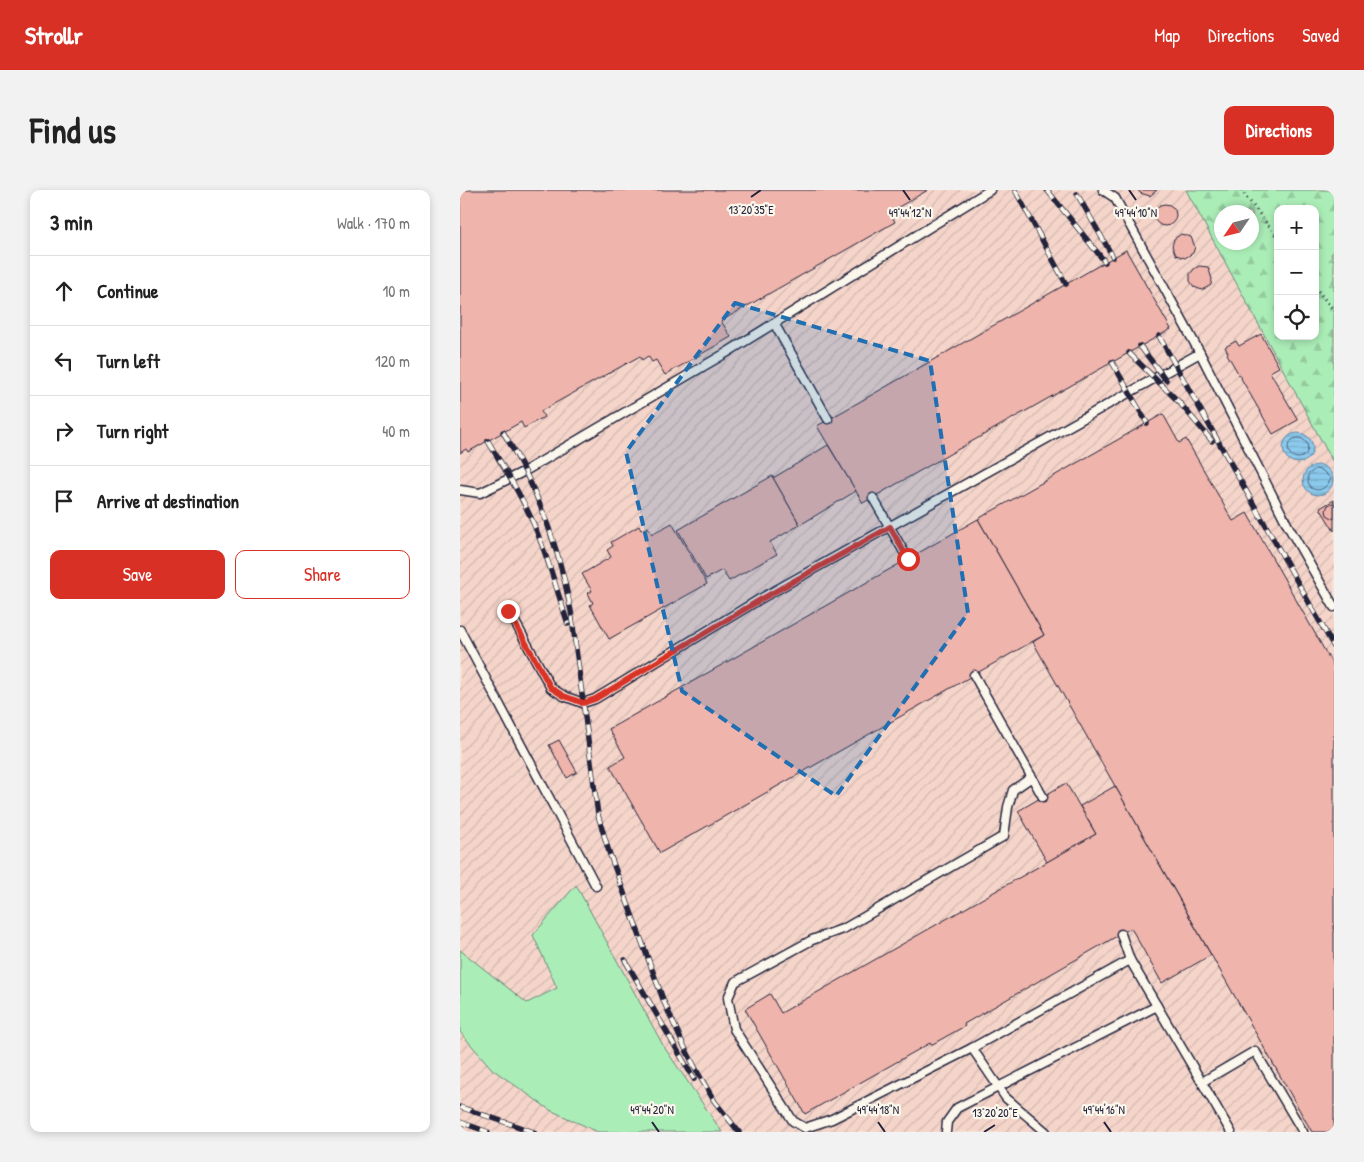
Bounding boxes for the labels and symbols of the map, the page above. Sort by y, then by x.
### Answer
text: 13°20'35"E [729,201,774,218]
text: 49°44'12"N [889,204,931,221]
text: 49°44'10"N [1115,204,1157,221]
north arrow [1214,205,1259,250]
route start [897,548,920,571]
route end [497,600,520,623]
text: 49°44'20"N [630,1101,674,1118]
text: 49°44'18"N [857,1101,899,1118]
text: 49°44'16"N [1083,1101,1125,1118]
text: 13°20'20"E [972,1104,1018,1121]

